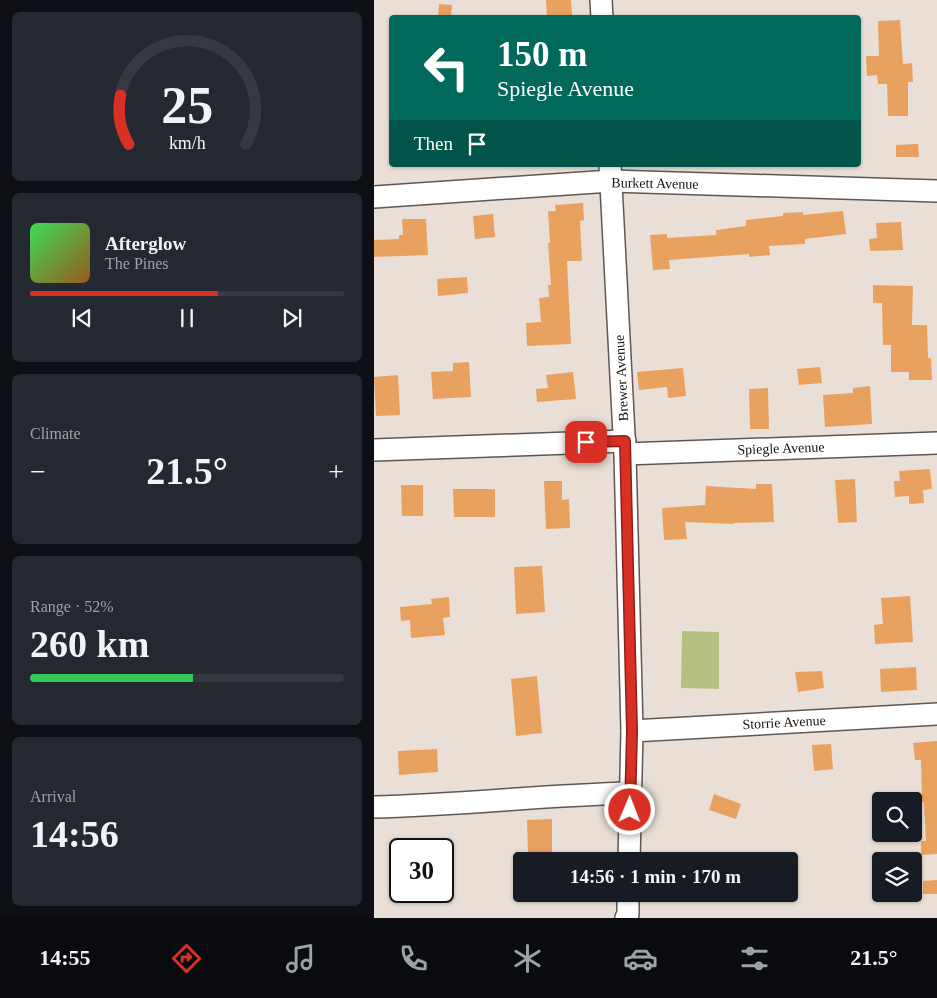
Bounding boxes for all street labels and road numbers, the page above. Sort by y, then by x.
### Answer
street label: Burkett Avenue [611,175,699,192]
street label: Brewer Avenue [612,334,631,422]
street label: Spiegle Avenue [737,439,825,458]
street label: Storrie Avenue [742,713,826,732]

